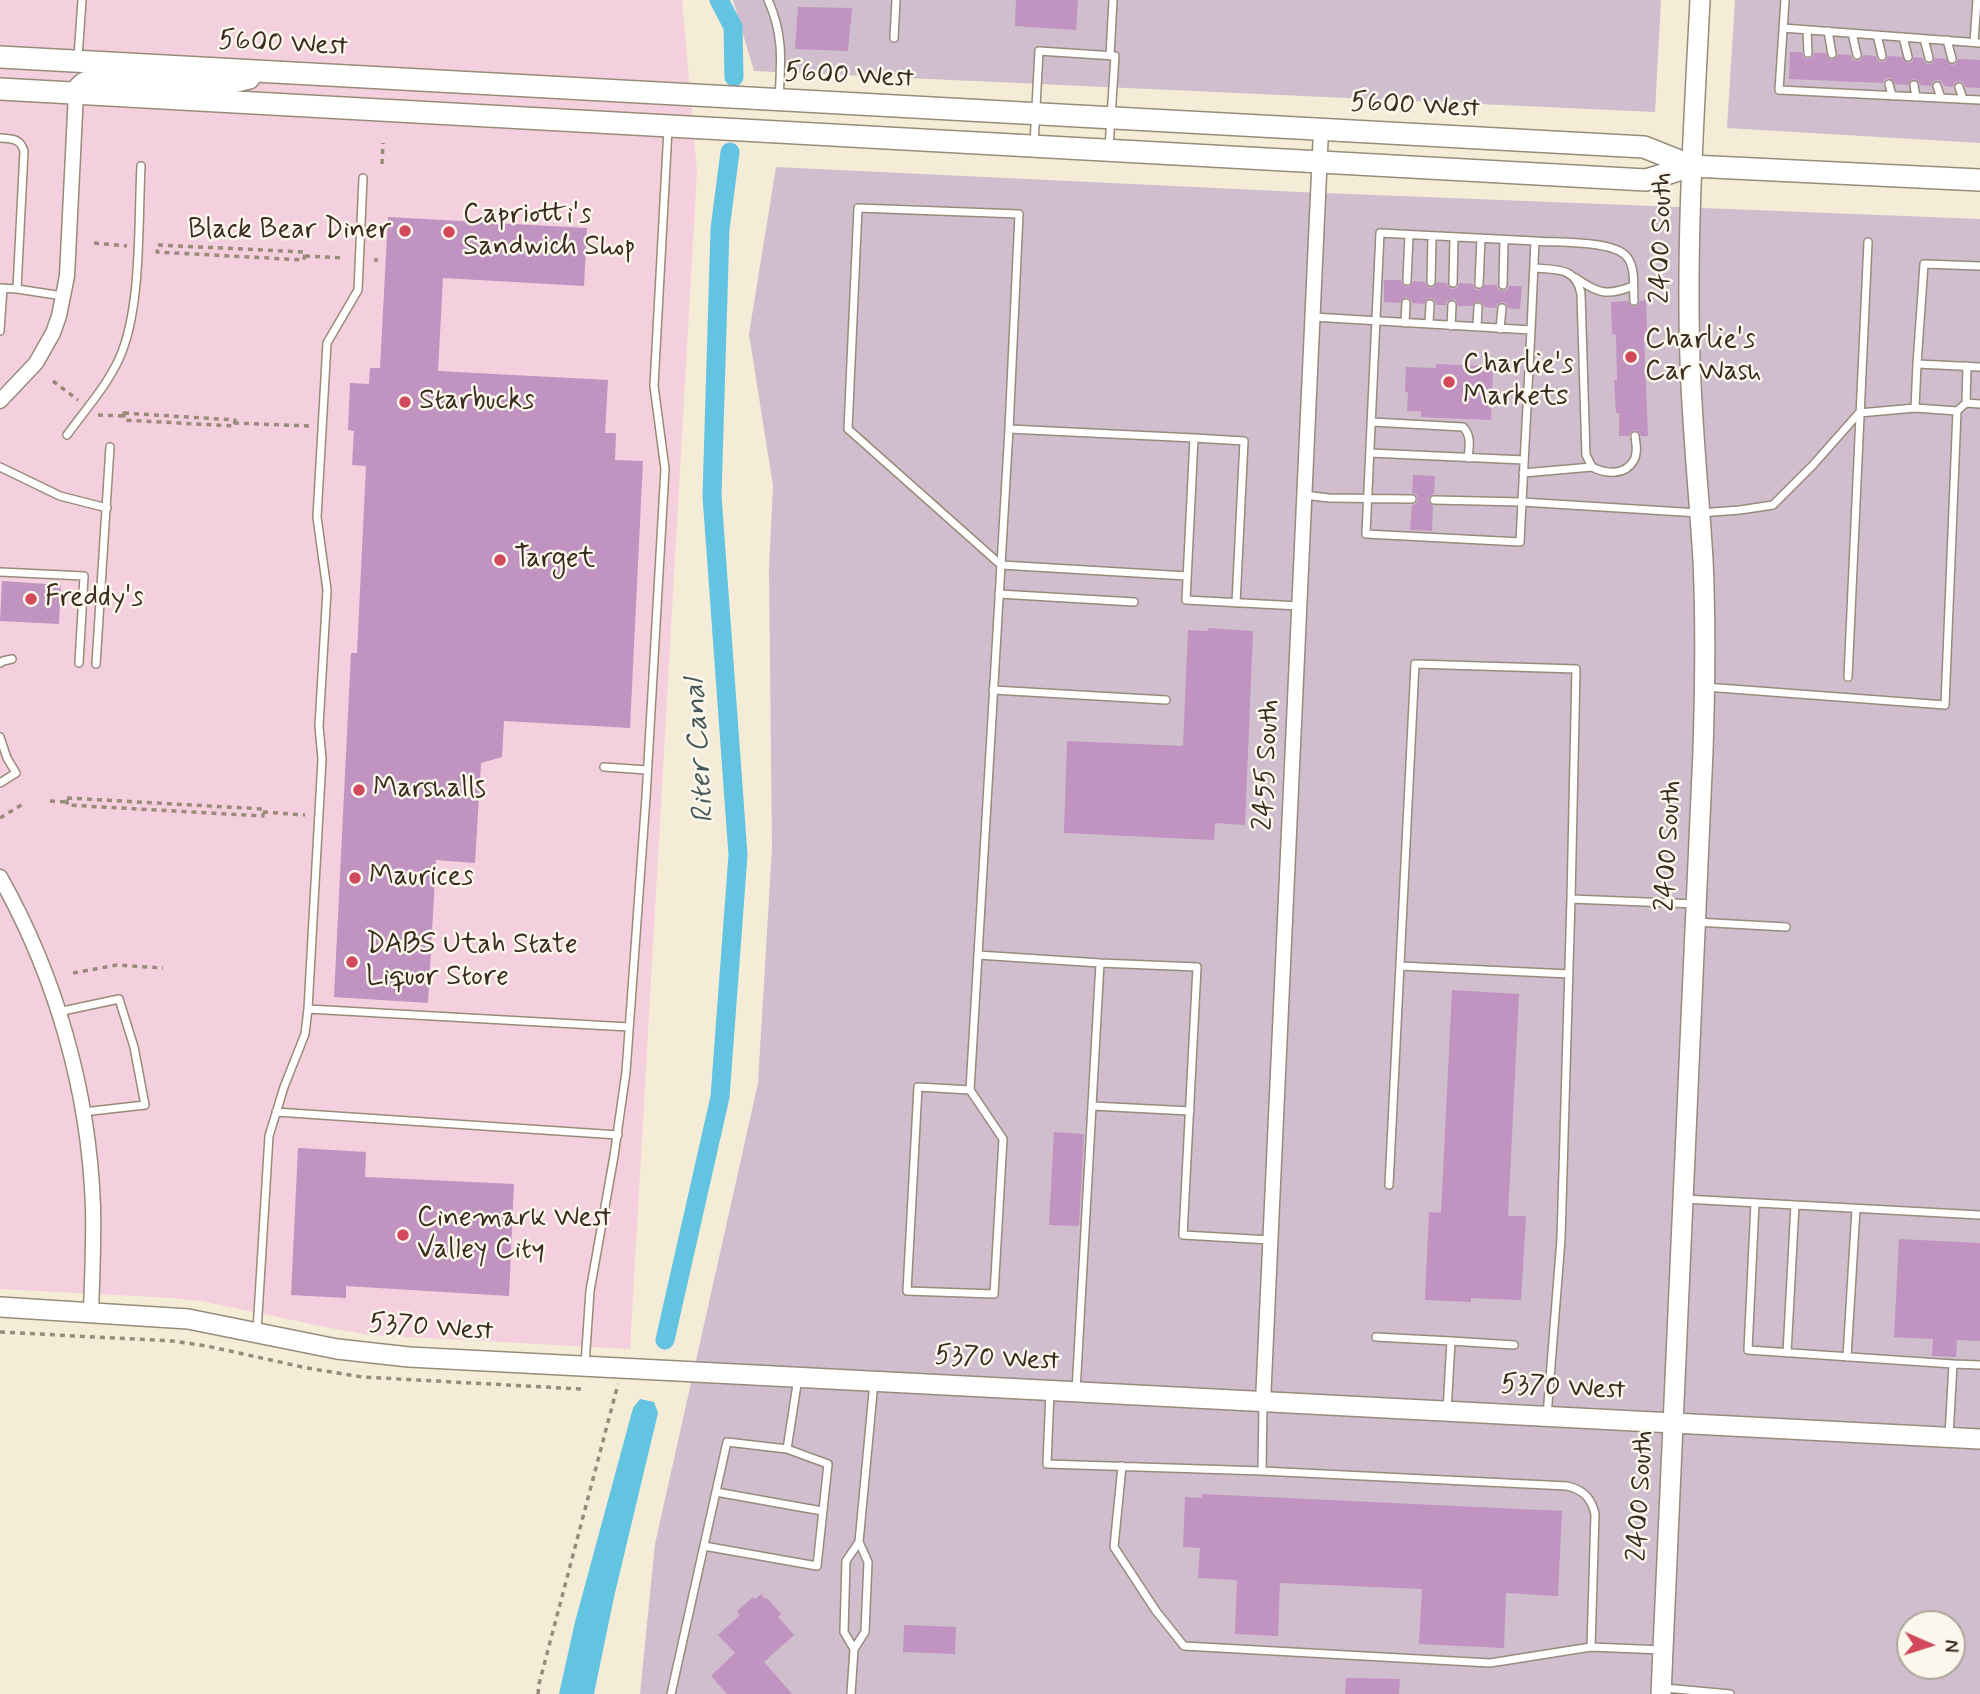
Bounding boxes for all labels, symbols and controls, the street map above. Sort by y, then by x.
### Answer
street label: 5600 West [217,25,349,65]
street label: 5600 West [783,57,915,97]
street label: 5600 West [1349,87,1481,127]
street label: 2400 South [1645,172,1681,304]
place label: Capriotti's Sandwich Shop [463,199,636,265]
place label: Black Bear Diner [188,214,391,248]
marker: Black Bear Diner [397,223,413,239]
marker: Capriotti's Sandwich Shop [441,224,457,240]
place label: Charlie's Car Wash [1645,324,1762,390]
place label: Charlie's Markets [1463,349,1574,415]
marker: Charlie's Car Wash [1623,349,1639,365]
marker: Charlie's Markets [1441,374,1457,390]
place label: Starbucks [419,385,534,419]
marker: Starbucks [397,394,413,410]
place label: Target [514,543,595,577]
marker: Target [492,552,508,568]
place label: Freddy's [45,582,144,616]
marker: Freddy's [23,591,39,607]
water label: Riter Canal [678,678,724,824]
street label: 2455 South [1248,698,1288,832]
place label: Marshalls [373,773,486,807]
street label: 2400 South [1650,779,1690,913]
marker: Marshalls [351,782,367,798]
place label: Maurices [369,861,474,895]
marker: Maurices [347,870,363,886]
place label: DABS Utah State Liquor Store [366,929,578,995]
marker: DABS Utah State Liquor Store [344,954,360,970]
place label: Cinemark West Valley City [417,1202,611,1268]
marker: Cinemark West Valley City [395,1227,411,1243]
street label: 5370 West [368,1308,494,1350]
street label: 5370 West [934,1340,1060,1380]
street label: 5370 West [1500,1369,1626,1409]
street label: 2400 South [1622,1429,1662,1563]
north arrow [1896,1610,1966,1680]
text: N [1938,1639,1963,1653]

